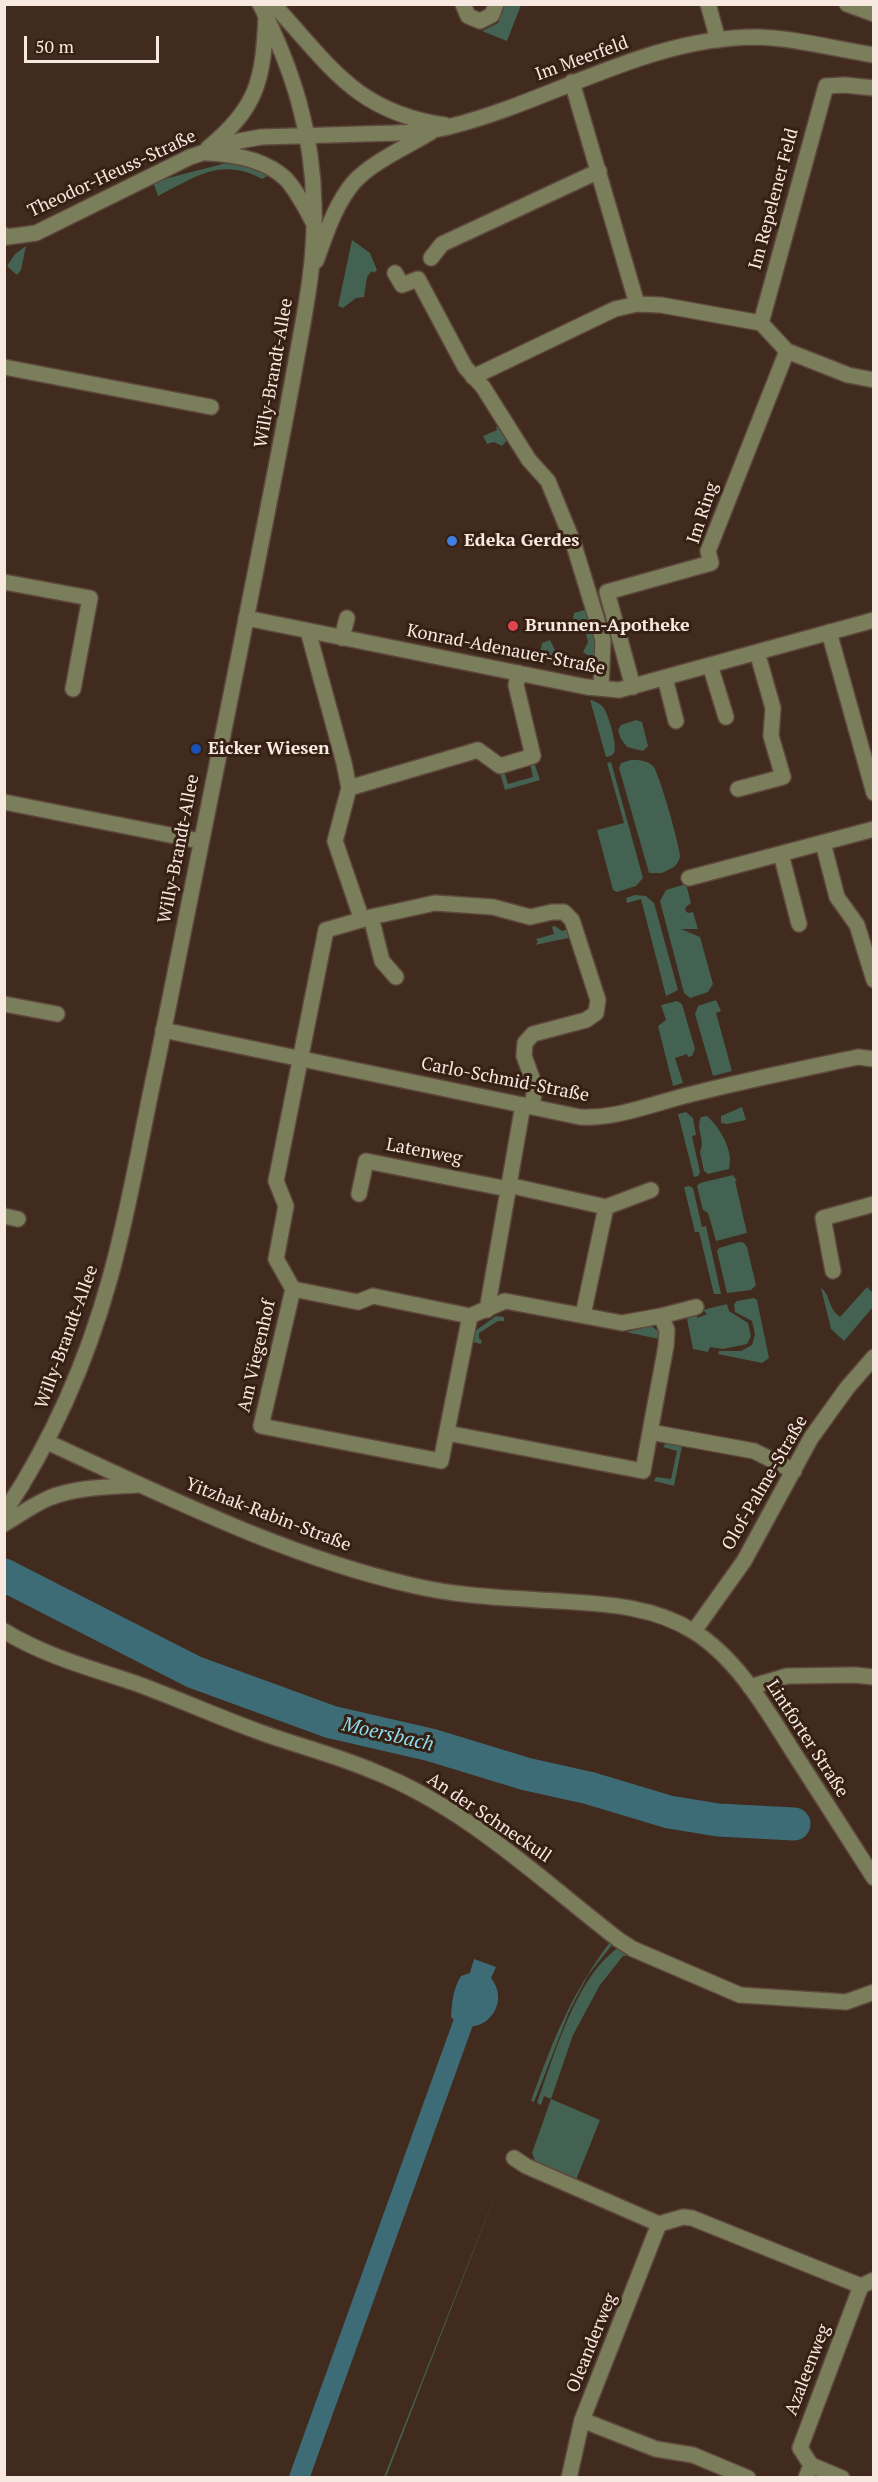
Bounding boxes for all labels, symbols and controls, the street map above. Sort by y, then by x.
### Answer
scale bar [27,24,162,62]
street label: Im Meerfeld [533,32,631,86]
text: 50 m [35,34,74,58]
street label: Theodor-Heuss-Straße [24,126,200,222]
street label: Im Repelener Feld [745,126,803,272]
street label: Willy-Brandt-Allee [250,297,298,449]
street label: Im Ring [683,480,723,546]
place label: Edeka Gerdes [464,530,579,552]
marker: Edeka Gerdes [445,534,459,548]
place label: Brunnen-Apotheke [525,615,690,637]
marker: Brunnen-Apotheke [506,619,520,633]
street label: Konrad-Adenauer-Straße [405,620,607,680]
place label: Eicker Wiesen [208,738,330,760]
marker: Eicker Wiesen [189,742,203,756]
street label: Willy-Brandt-Allee [154,773,204,925]
street label: Carlo-Schmid-Straße [419,1053,591,1107]
street label: Latenweg [384,1134,464,1170]
street label: Willy-Brandt-Allee [31,1262,103,1412]
street label: Am Viegenhof [234,1298,280,1414]
street label: Olof-Palme-Straße [718,1412,812,1554]
street label: Yitzhak-Rabin-Straße [182,1473,354,1557]
street label: Lintforter Straße [761,1676,853,1802]
water label: Moersbach [340,1713,436,1757]
street label: An der Schneckull [423,1769,555,1867]
street label: Oleanderweg [562,2290,622,2396]
street label: Azaleenweg [781,2321,835,2419]

